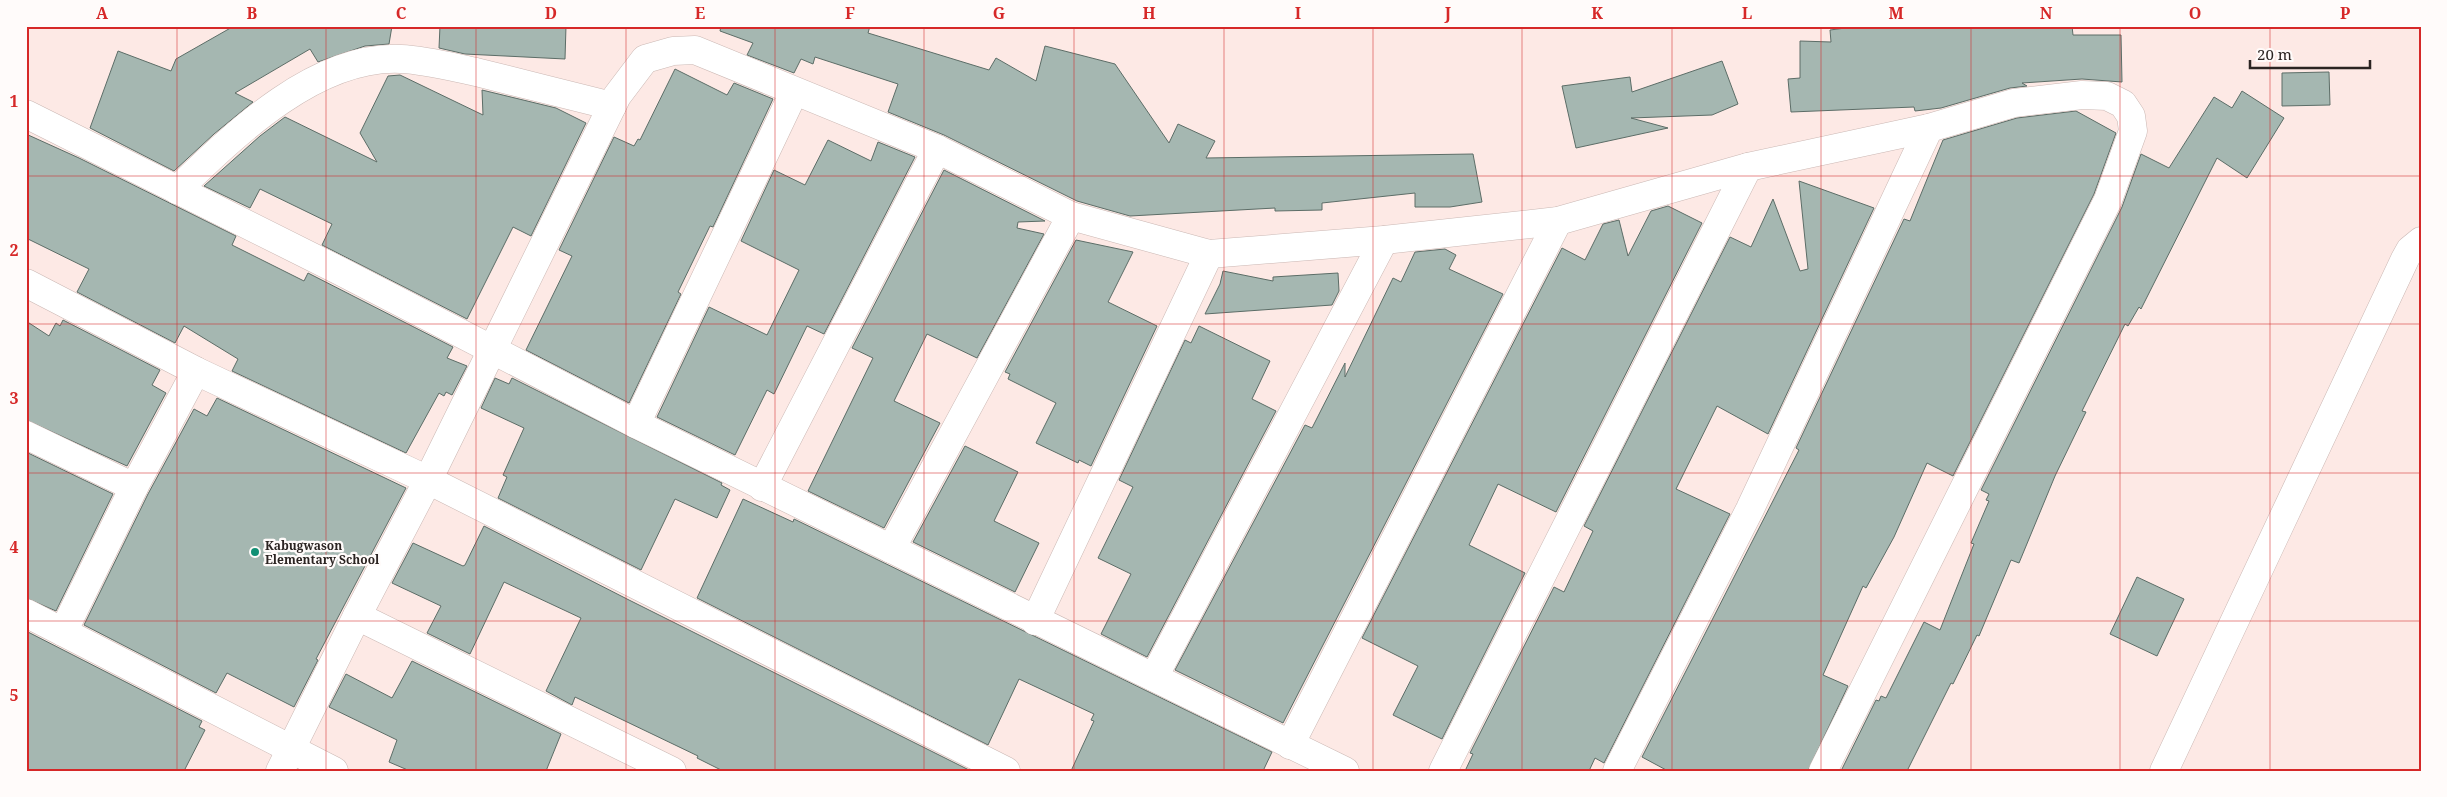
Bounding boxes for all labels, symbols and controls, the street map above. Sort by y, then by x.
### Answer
text: A [96,2,109,24]
text: B [247,2,258,24]
text: C [396,2,407,24]
text: D [545,2,557,24]
text: E [695,2,705,24]
text: F [845,2,855,24]
text: G [993,2,1005,24]
text: H [1142,2,1156,24]
text: I [1295,2,1301,24]
text: J [1444,2,1452,24]
text: K [1591,2,1603,24]
text: L [1742,2,1752,24]
text: M [1888,2,1904,24]
text: N [2040,2,2053,24]
text: O [2189,2,2201,24]
text: P [2340,2,2350,24]
scale bar [2250,38,2370,70]
text: 20 m [2257,44,2292,64]
text: 1 [9,90,19,112]
text: 2 [9,239,19,261]
text: 3 [9,387,19,409]
text: 4 [9,536,19,558]
place label: Kabugwason Elementary School [265,537,380,568]
marker: Kabugwason Elementary School [249,546,261,558]
text: 5 [9,684,19,706]

